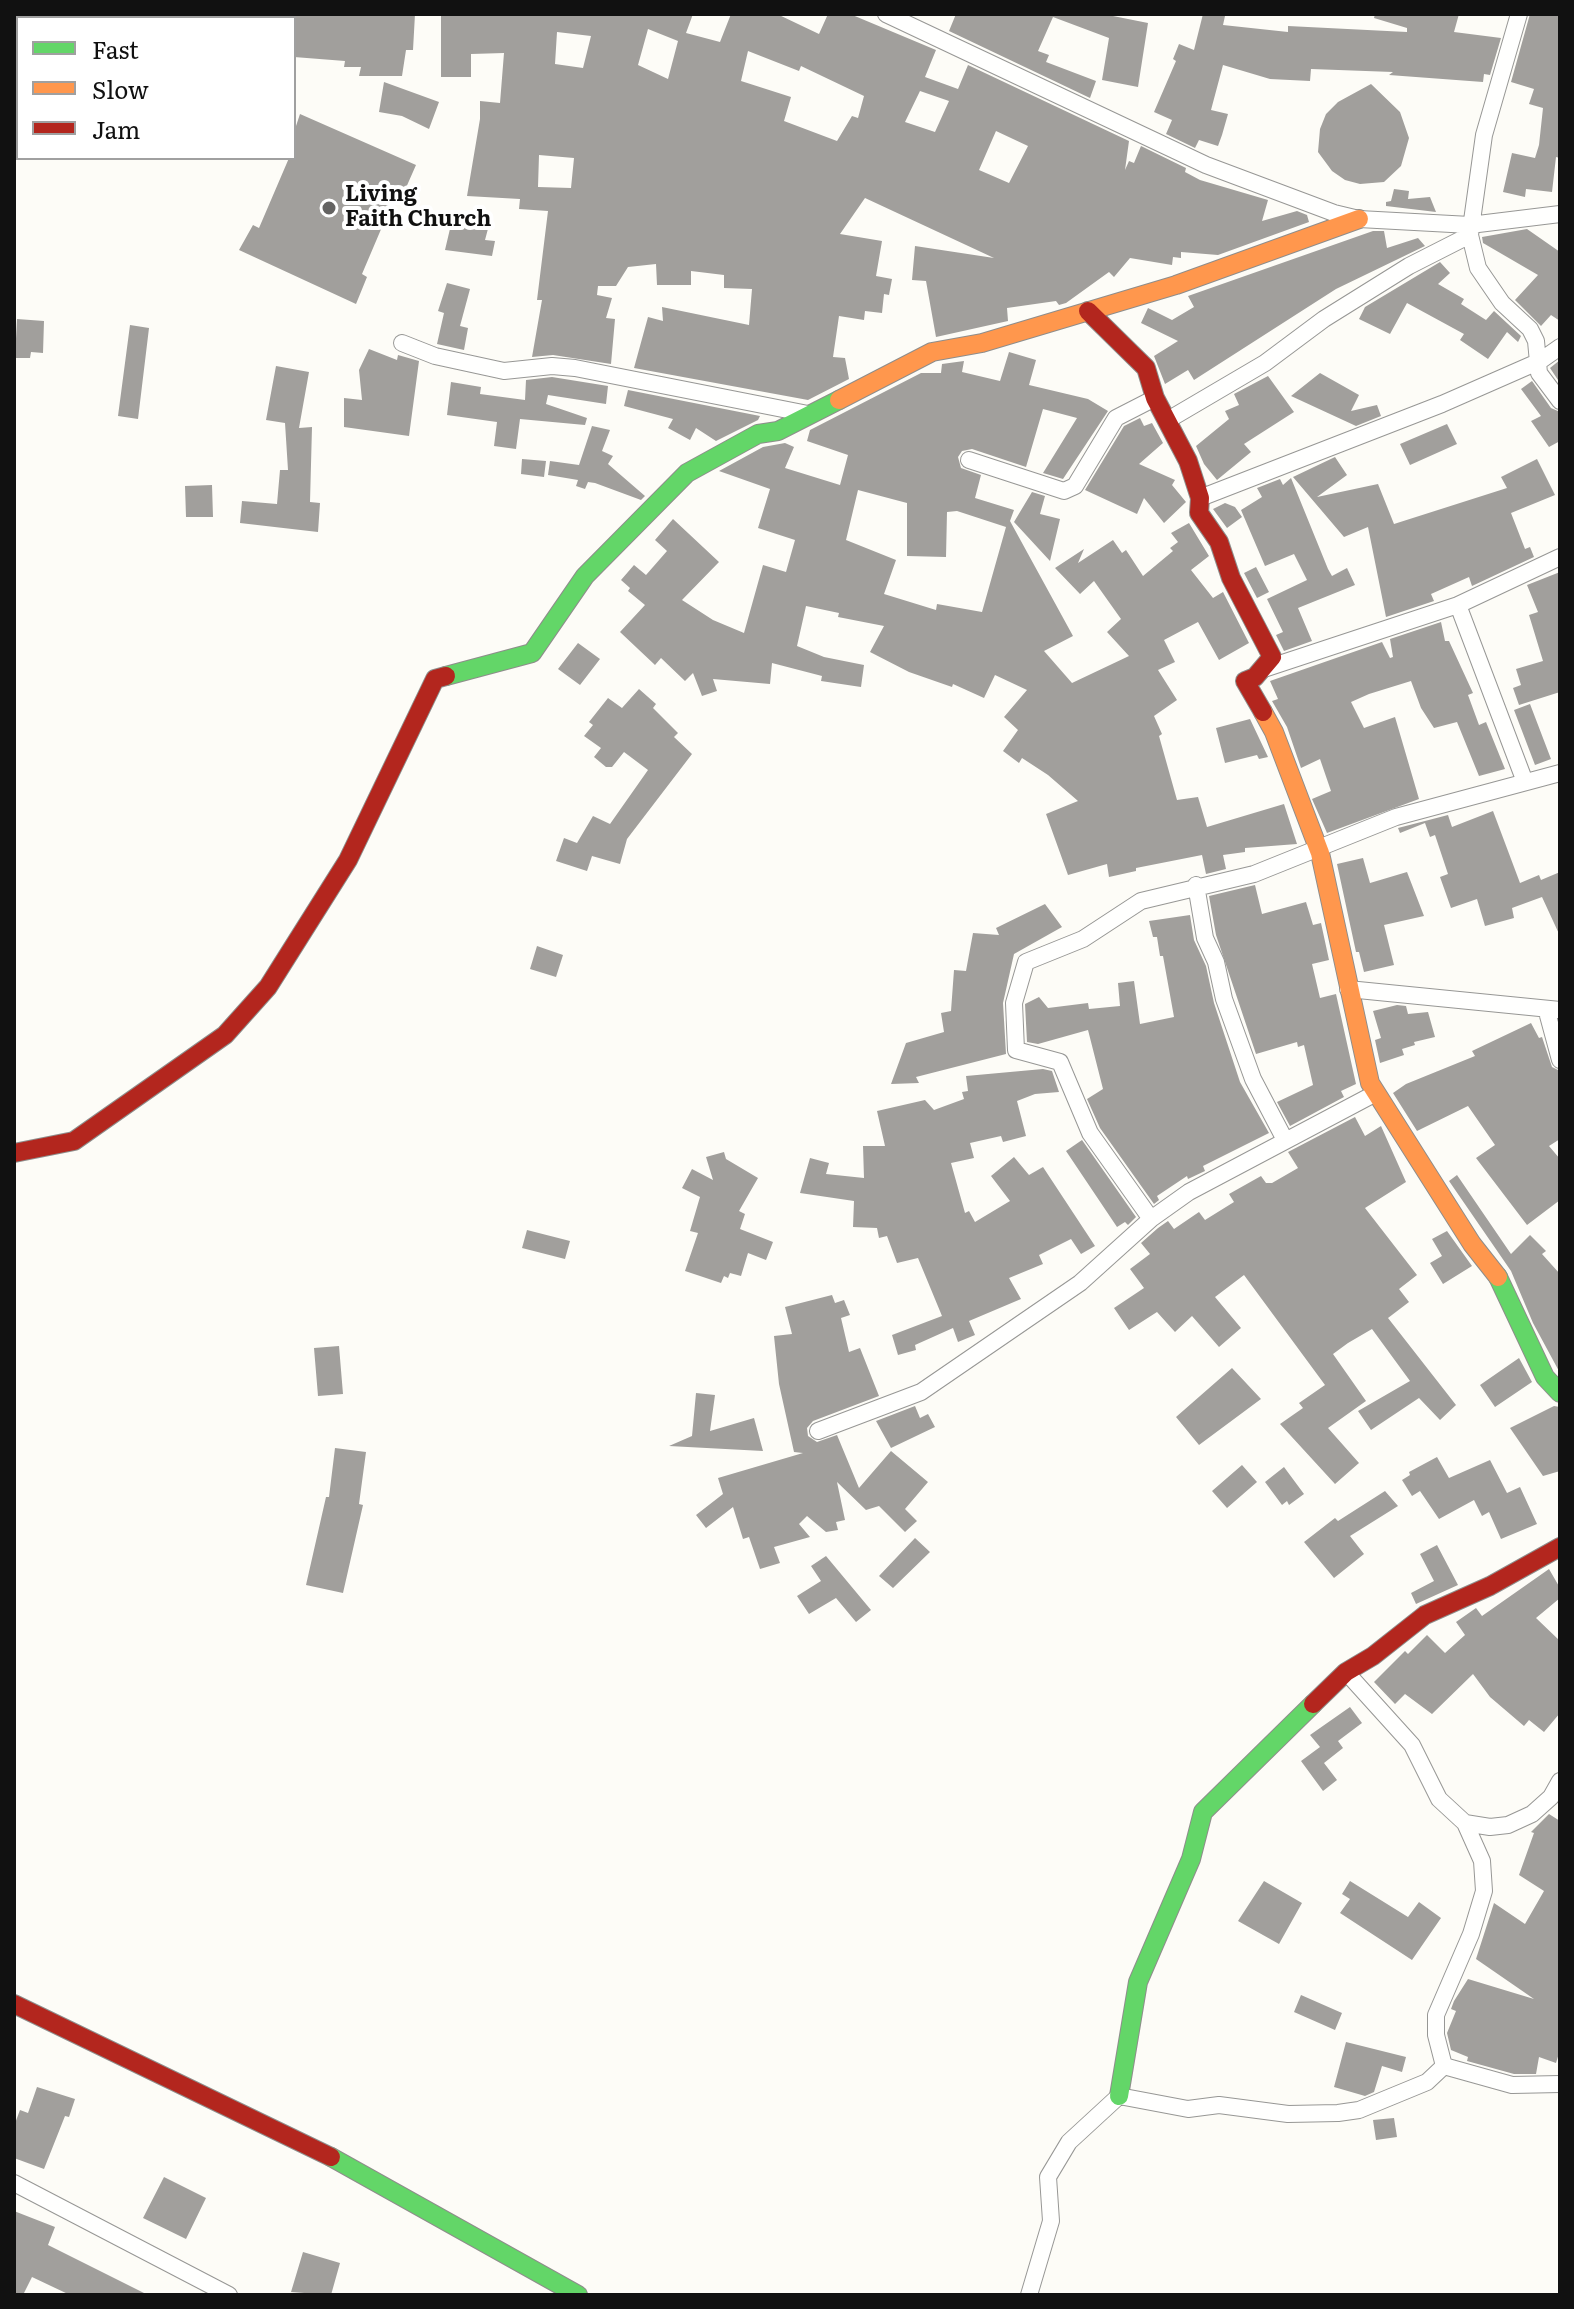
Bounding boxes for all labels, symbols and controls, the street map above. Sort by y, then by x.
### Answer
legend [16,16,296,160]
text: Fast [92,31,139,66]
text: Slow [92,71,149,106]
text: Jam [92,111,140,146]
place label: Living Faith Church [345,182,491,234]
marker: Living Faith Church [320,199,338,217]

